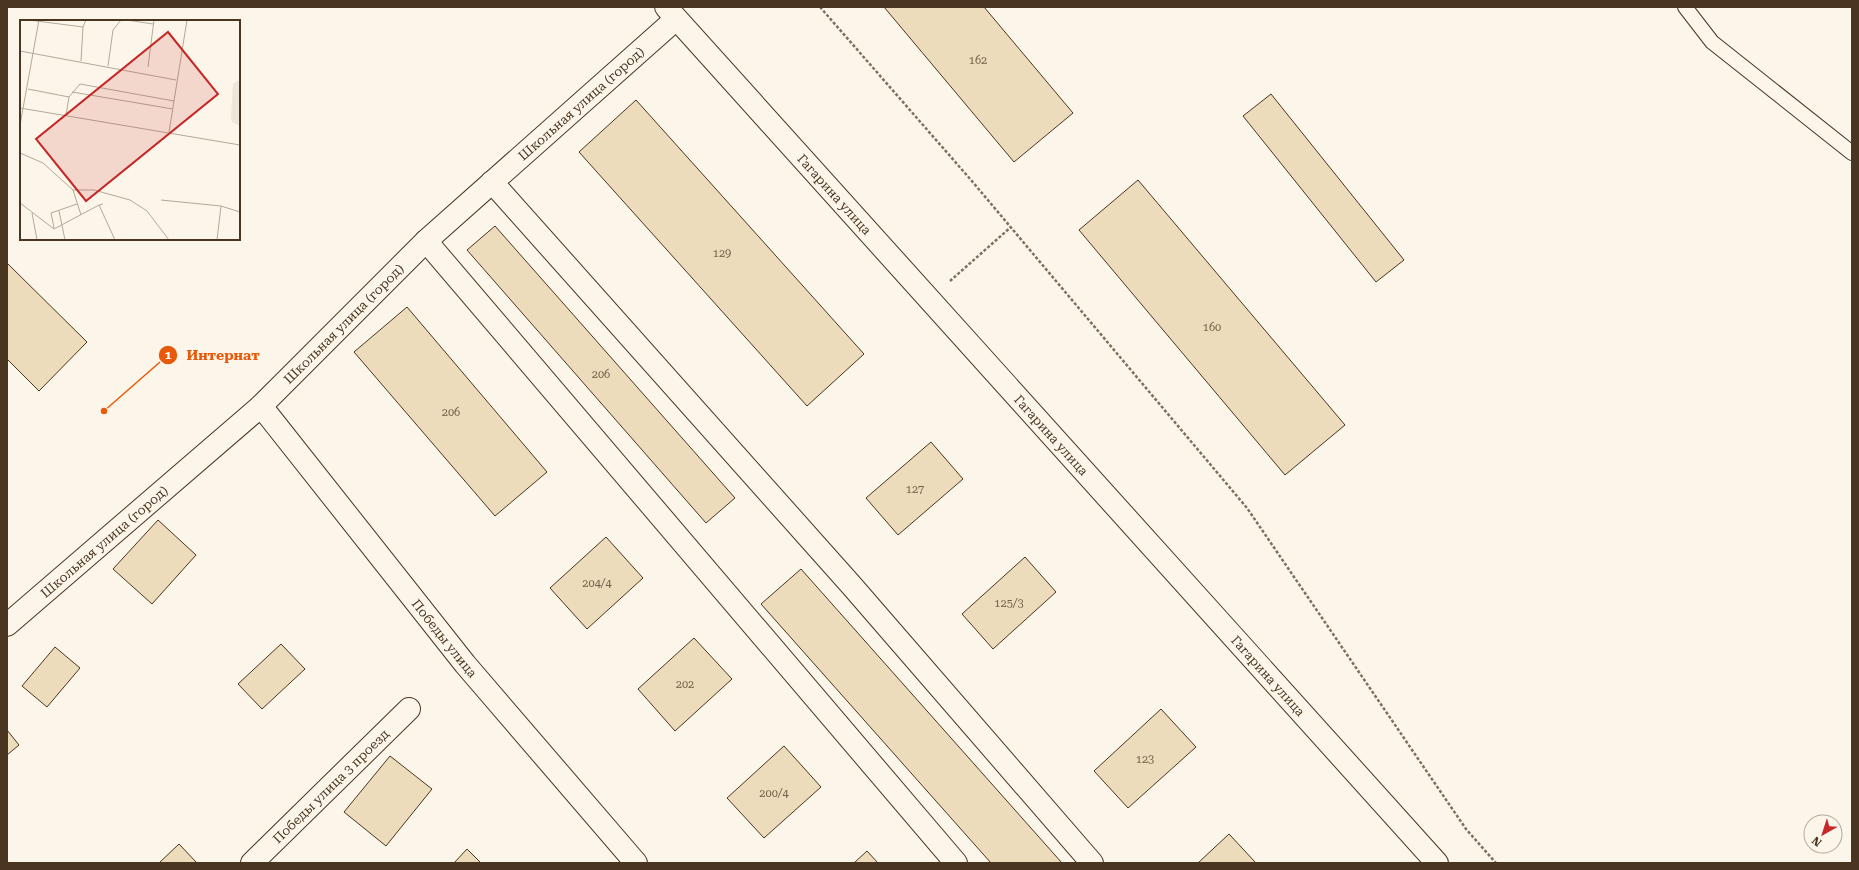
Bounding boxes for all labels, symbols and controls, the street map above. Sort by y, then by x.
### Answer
inset map [20,20,240,240]
street label: Школьная улица (город) [515,44,647,163]
house number: 162 [969,54,987,67]
street label: Гагарина улица [794,151,874,238]
house number: 129 [713,247,731,260]
street label: Школьная улица (город) [281,261,407,387]
house number: 160 [1203,321,1221,334]
callout: Интернат [158,342,267,368]
text: Интернат [186,347,260,363]
text: 1 [165,348,172,362]
house number: 206 [592,368,610,381]
street label: Гагарина улица [1011,392,1091,479]
house number: 206 [442,406,460,419]
street label: Школьная улица (город) [38,483,171,601]
house number: 127 [906,483,924,496]
house number: 204/4 [582,577,612,590]
street label: Победы улица [409,596,480,680]
house number: 125/3 [994,597,1024,610]
street label: Гагарина улица [1228,633,1308,719]
house number: 202 [676,678,694,691]
street label: Победы улица 3 проезд [270,726,392,846]
house number: 123 [1136,753,1154,766]
house number: 200/4 [759,787,789,800]
north arrow [1803,814,1843,854]
text: N [1809,833,1824,849]

